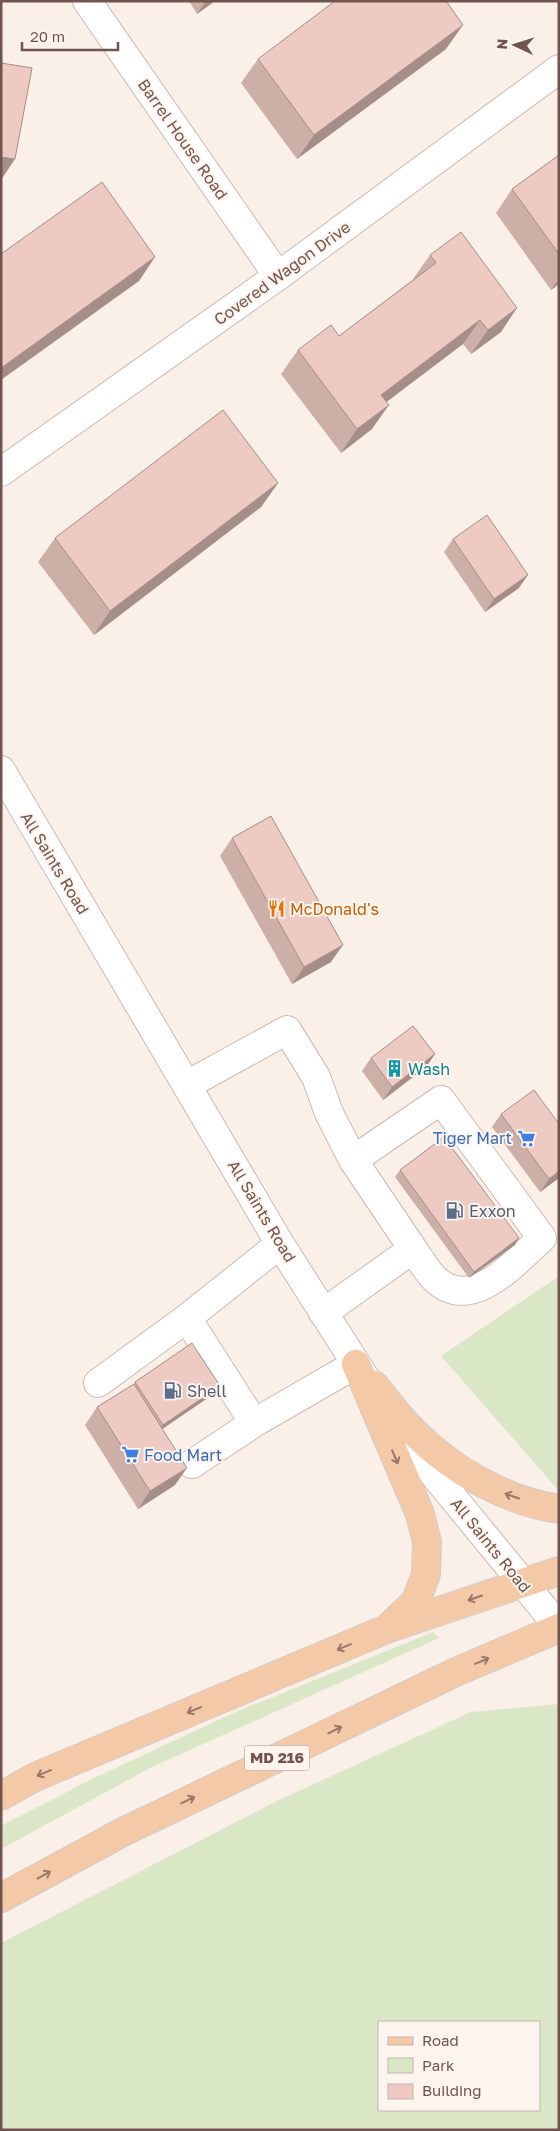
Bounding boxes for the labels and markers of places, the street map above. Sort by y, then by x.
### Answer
restaurant icon: McDonald's [266,899,286,919]
place label: McDonald's [290,899,379,919]
building icon: Wash [384,1059,404,1079]
place label: Wash [408,1059,450,1079]
place label: Tiger Mart [433,1128,512,1148]
supermarket icon: Tiger Mart [516,1128,536,1148]
fuel station icon: Exxon [445,1201,465,1221]
place label: Exxon [469,1201,516,1221]
fuel station icon: Shell [163,1381,183,1401]
place label: Shell [187,1381,227,1401]
supermarket icon: Food Mart [120,1445,140,1465]
place label: Food Mart [144,1445,222,1465]

